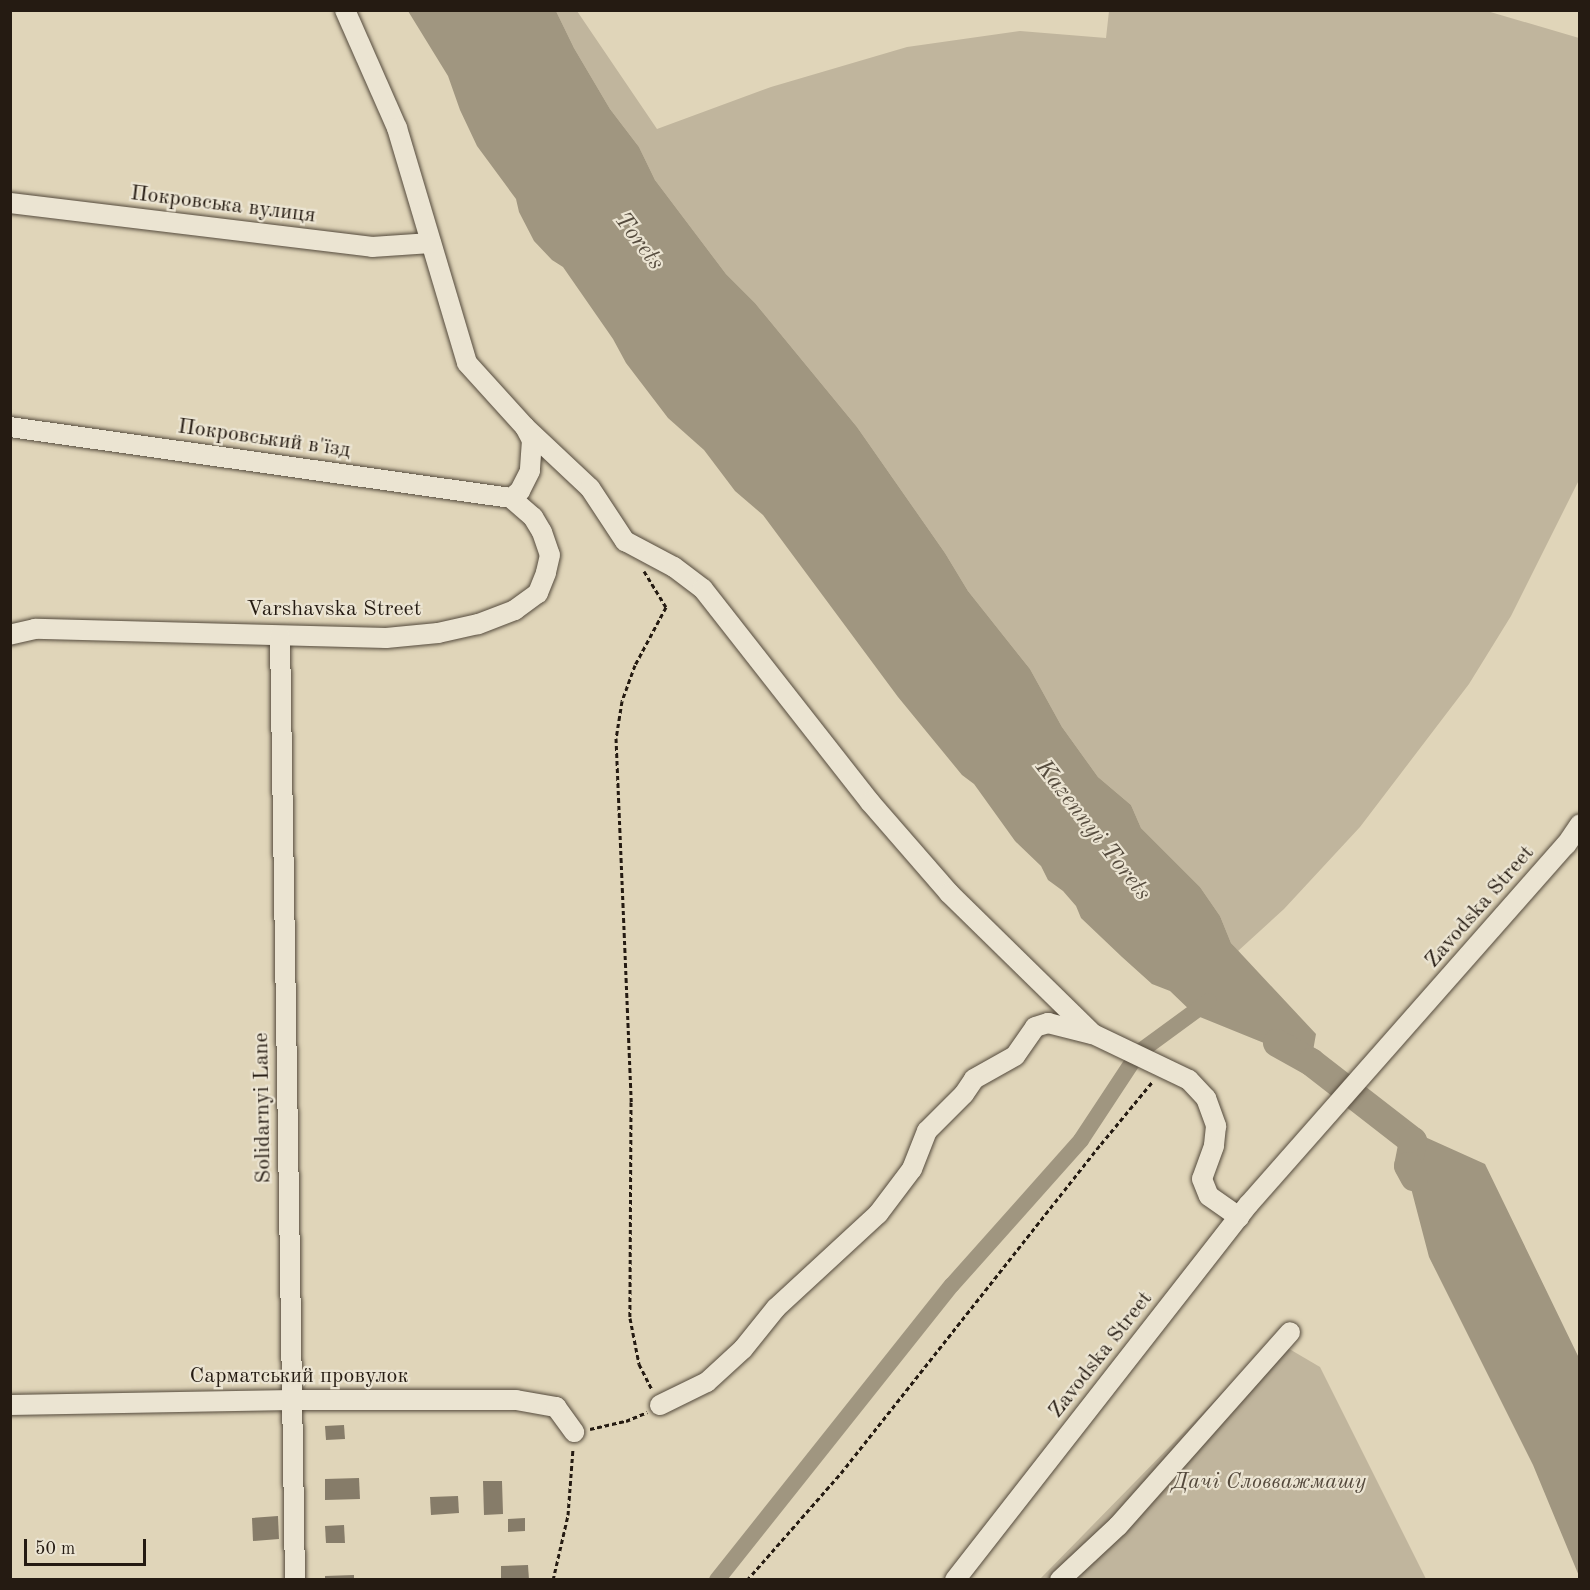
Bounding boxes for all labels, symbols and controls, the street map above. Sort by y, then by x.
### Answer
street label: Покровська вулиця [129,181,317,229]
water label: Torets [607,207,669,277]
street label: Покровський в'їзд [176,414,352,464]
street label: Varshavska Street [247,597,421,623]
water label: Kazennyi Torets [1028,755,1156,907]
street label: Zavodska Street [1420,840,1540,974]
street label: Solidarnyi Lane [248,1032,278,1184]
street label: Zavodska Street [1043,1286,1159,1424]
street label: Сарматський провулок [190,1364,408,1390]
park label: Дачі Словважмашу [1172,1470,1366,1496]
scale bar [27,1527,148,1565]
text: 50 m [35,1540,75,1558]

